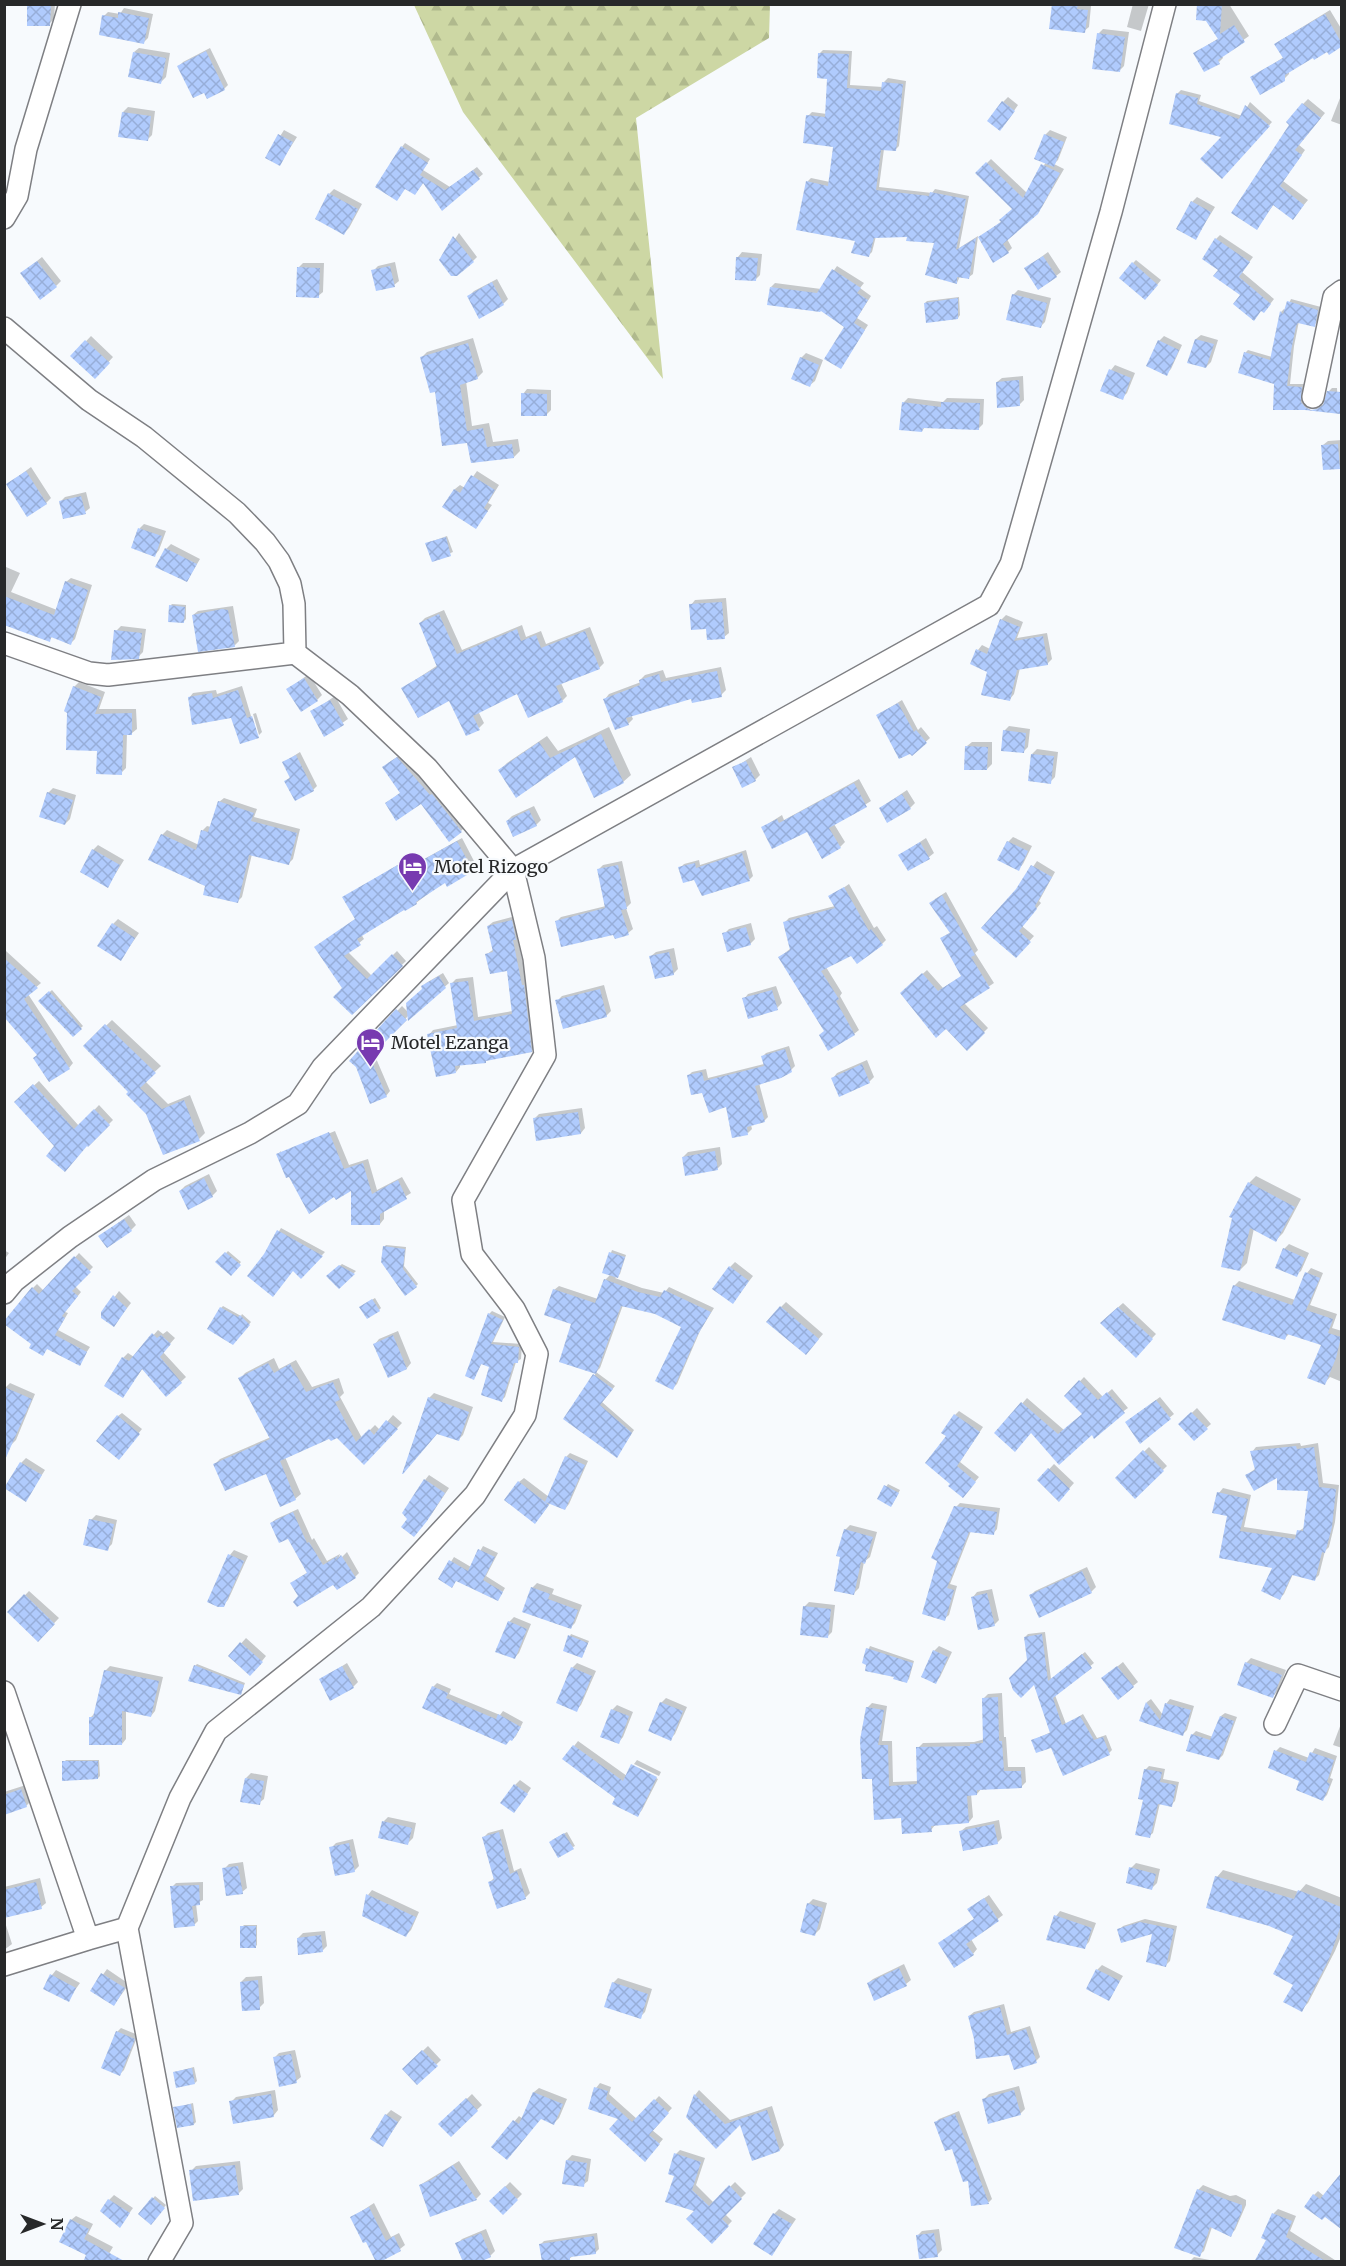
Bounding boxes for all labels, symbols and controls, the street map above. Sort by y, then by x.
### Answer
hotel icon: Motel Rizogo [397,850,429,892]
place label: Motel Rizogo [434,855,548,878]
hotel icon: Motel Ezanga [354,1026,386,1068]
place label: Motel Ezanga [391,1031,509,1054]
north arrow [12,2194,72,2254]
text: N [47,2218,67,2231]

